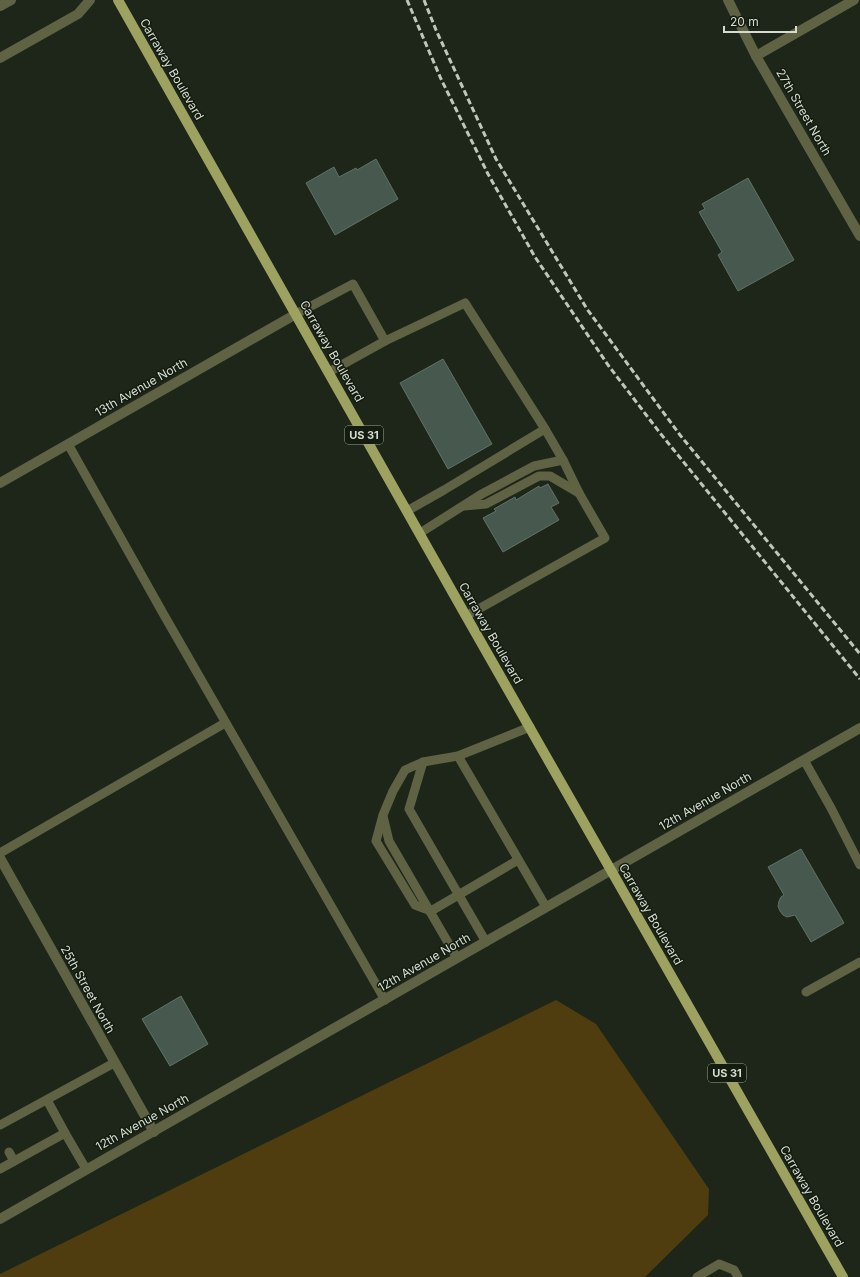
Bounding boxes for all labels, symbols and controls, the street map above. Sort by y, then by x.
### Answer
scale bar [724,8,796,34]
text: 20 m [730,14,759,29]
street label: Carraway Boulevard [137,16,207,122]
street label: 27th Street North [773,66,835,158]
street label: Carraway Boulevard [297,298,367,404]
street label: 13th Avenue North [92,354,190,420]
road number: US 31 [345,426,383,444]
street label: Carraway Boulevard [456,580,526,686]
street label: 12th Avenue North [656,768,754,834]
street label: Carraway Boulevard [616,861,686,967]
street label: 12th Avenue North [375,929,473,995]
street label: 25th Street North [58,942,118,1036]
road number: US 31 [708,1064,746,1082]
street label: 12th Avenue North [93,1090,191,1154]
street label: Carraway Boulevard [777,1143,847,1249]

